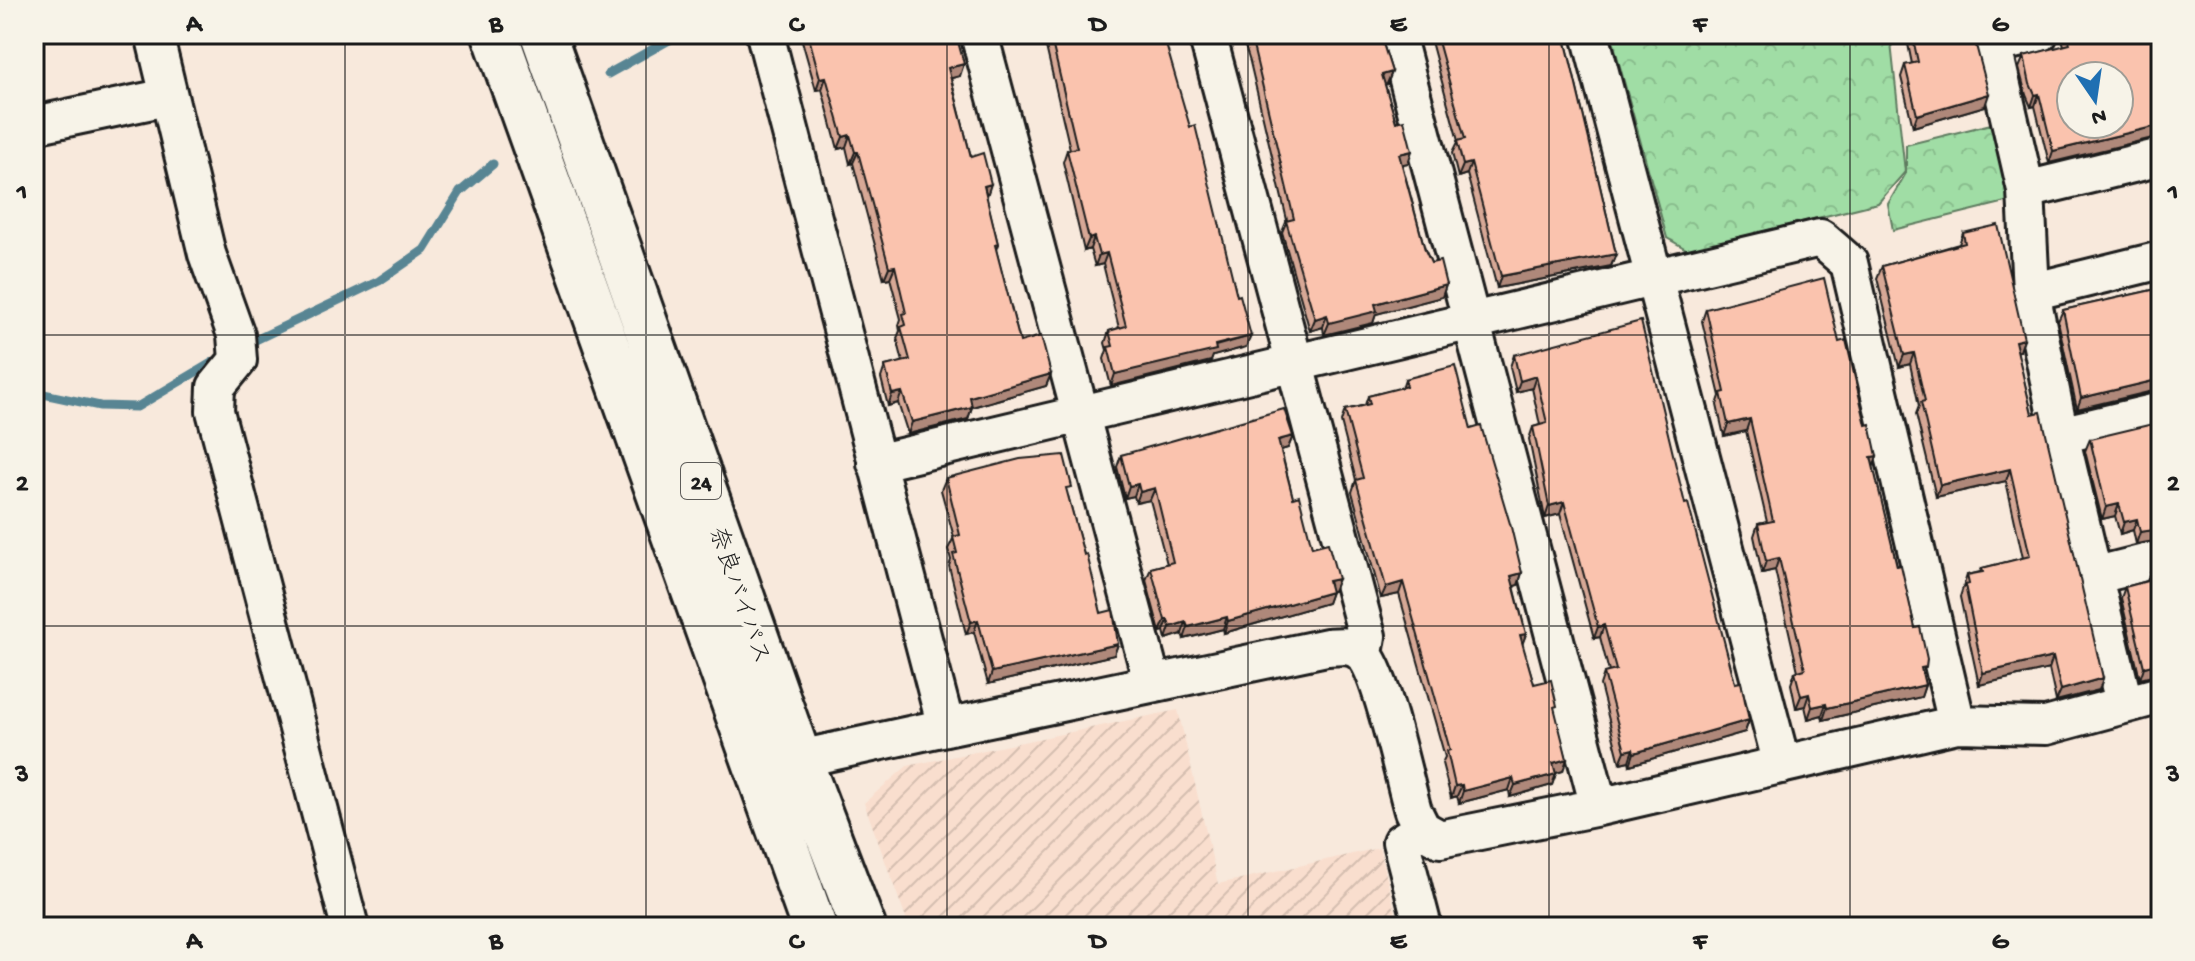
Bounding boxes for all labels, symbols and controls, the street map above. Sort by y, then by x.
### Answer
text: A [185,11,203,42]
text: B [488,11,504,42]
text: C [789,11,806,42]
text: D [1088,11,1108,42]
text: E [1390,11,1408,42]
text: F [1692,11,1708,42]
text: G [1992,11,2010,42]
north arrow [2055,60,2135,140]
text: N [2089,101,2109,130]
text: 1 [16,179,27,210]
text: 1 [2167,179,2178,210]
road number: 24 [681,463,721,499]
text: 2 [16,470,29,501]
text: 2 [2167,470,2180,501]
street label: 奈良バイパス [701,523,776,669]
text: 3 [14,761,29,792]
text: 3 [2165,761,2180,792]
text: A [185,928,203,959]
text: B [488,928,504,959]
text: C [789,928,806,959]
text: D [1088,928,1108,959]
text: E [1390,928,1408,959]
text: F [1692,928,1708,959]
text: G [1992,928,2010,959]

